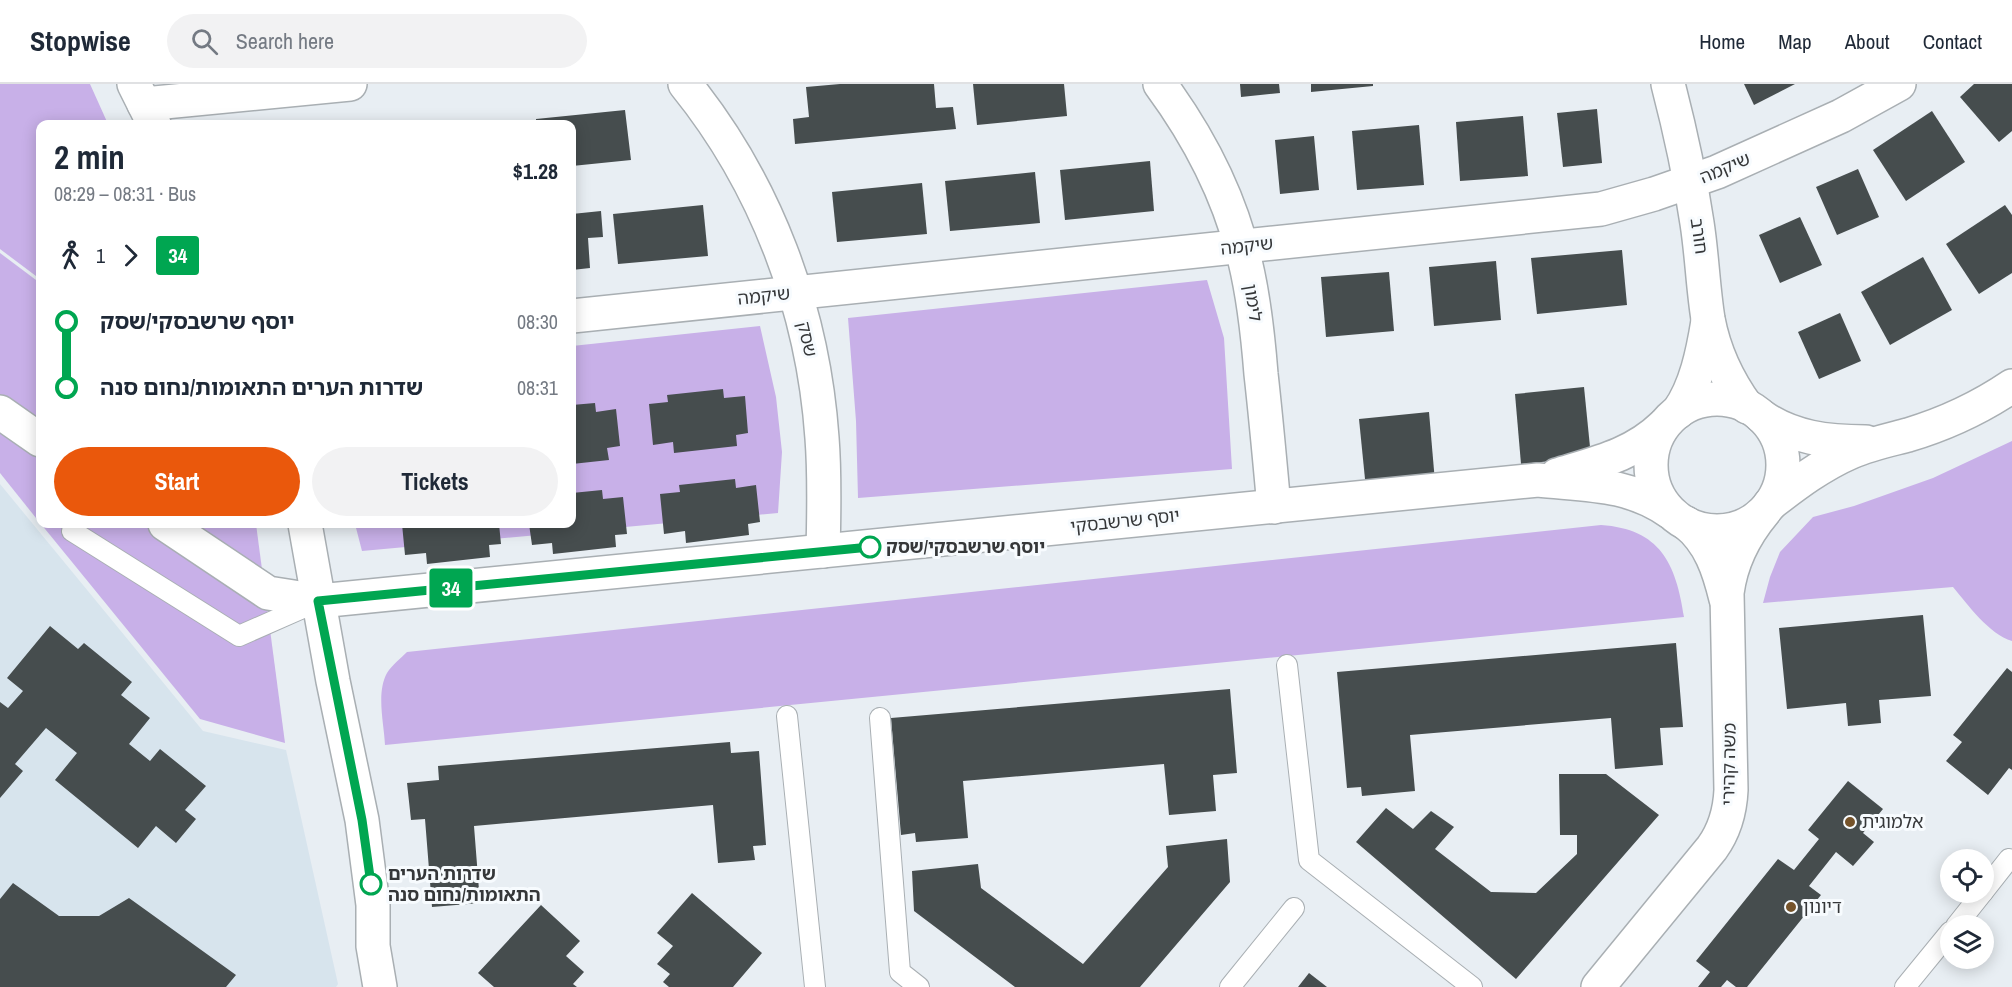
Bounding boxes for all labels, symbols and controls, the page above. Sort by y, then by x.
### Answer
search box [167,14,587,68]
text: Stopwise [30,22,131,60]
icon: search [188,25,221,58]
text: Search here [236,26,334,56]
text: Home [1699,27,1745,56]
text: Map [1778,27,1812,56]
text: About [1845,27,1890,56]
text: Contact [1923,27,1982,56]
text: 2 min [54,135,125,179]
street label: שיקמה [1696,146,1754,189]
text: $1.28 [513,156,558,186]
text: 08:29 – 08:31 · Bus [54,180,196,207]
street label: חורב [1685,216,1714,256]
street label: שיקמה [1219,230,1275,261]
icon: walk [54,239,87,272]
icon: forward [114,239,147,272]
text: 34 [168,241,187,270]
text: 1 [96,242,105,269]
street label: שיקמה [736,280,792,311]
street label: לימון [1238,282,1269,324]
text: יוסף שרשבסקי/שסק [100,306,294,336]
text: 08:30 [517,308,558,335]
street label: שסק [791,319,824,359]
text: שדרות הערים התאומות/נחום סנה [100,372,423,402]
text: 08:31 [517,374,558,401]
button: Start [54,447,300,516]
button: Tickets [312,447,558,516]
street label: יוסף שרשבסקי [1069,502,1181,539]
place label: יוסף שרשבסקי/שסק [886,534,1045,559]
marker: יוסף שרשבסקי/שסק [859,536,881,558]
line badge: 34 [424,568,478,608]
text: 34 [441,574,461,603]
street label: משה קהירי [1715,722,1742,806]
place label: אלמוגית [1862,809,1923,834]
marker: אלמוגית [1843,815,1857,829]
map controls [1940,849,1994,969]
button: locate [1940,849,1994,903]
place label: שדרות הערים התאומות/נחום סנה [388,861,541,907]
marker: שדרות הערים התאומות/נחום סנה [360,873,382,895]
place label: דיונון [1803,894,1842,919]
marker: דיונון [1784,900,1798,914]
button: layers [1940,915,1994,969]

